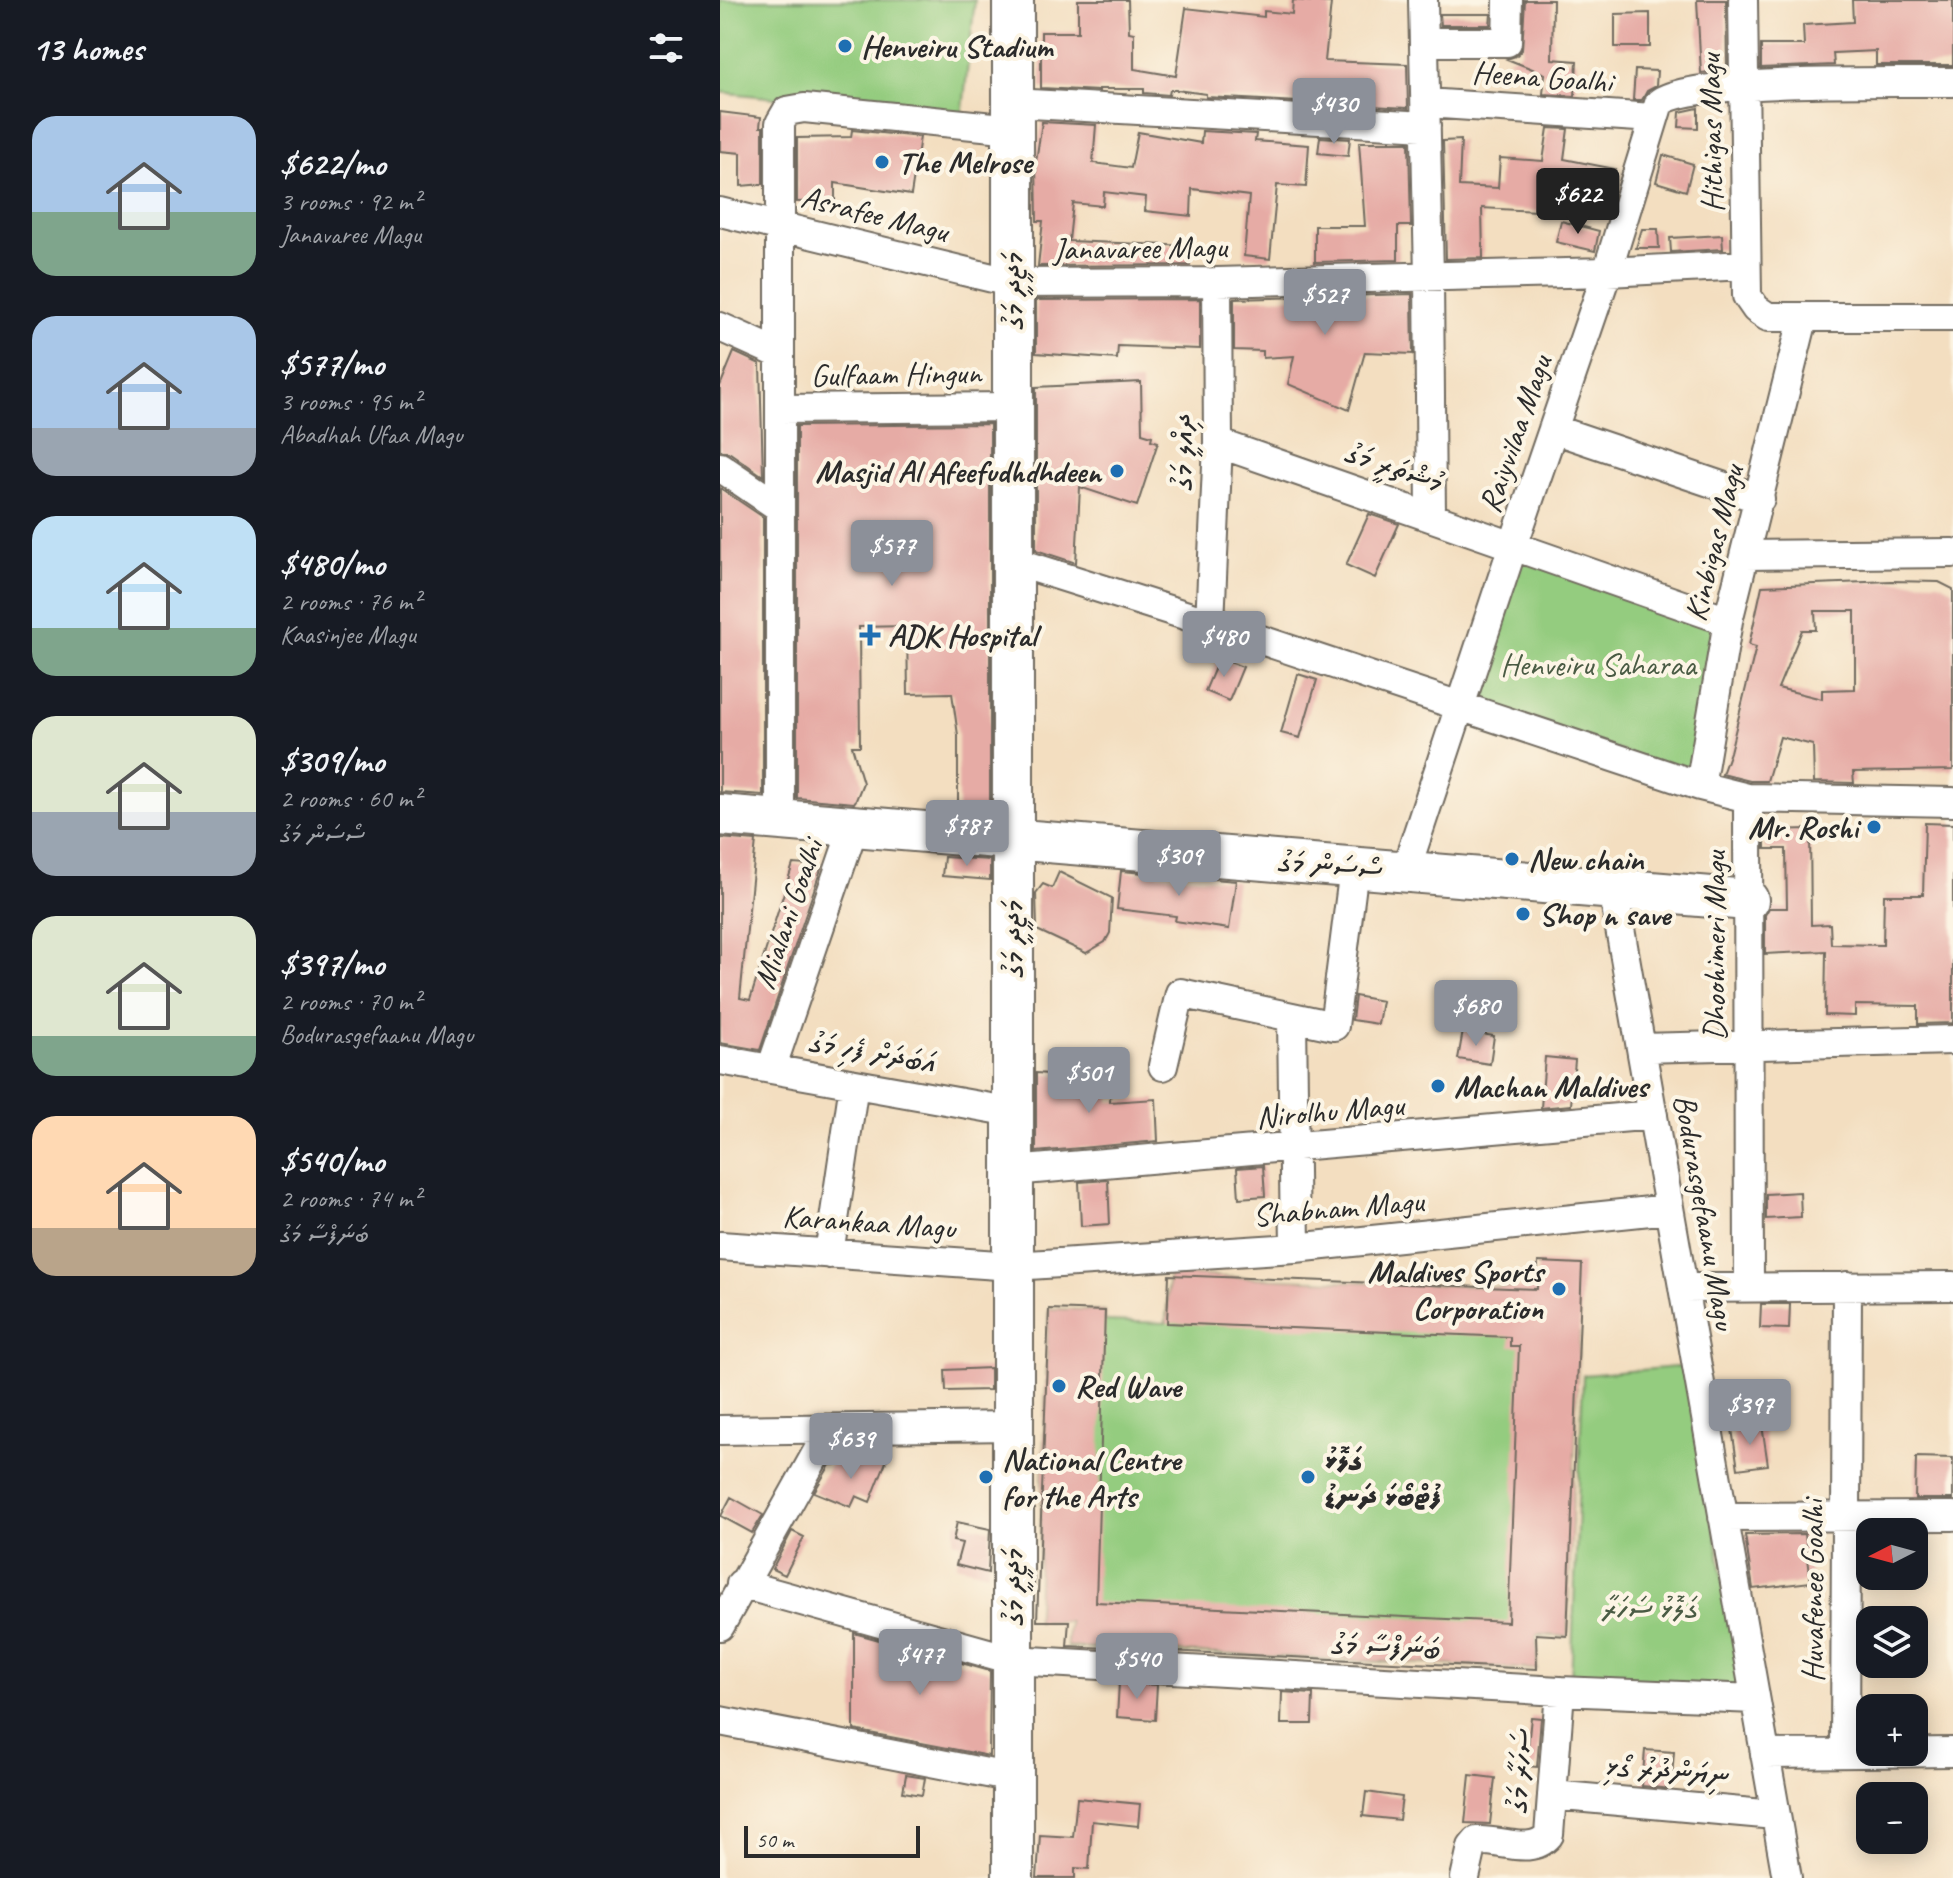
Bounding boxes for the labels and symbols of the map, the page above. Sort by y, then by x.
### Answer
place label: Henveiru Stadium [861,26,1055,67]
marker: Henveiru Stadium [836,37,854,55]
street label: Hithigas Magu [1689,51,1733,213]
street label: Heena Goalhi [1471,52,1617,103]
pin: $430 [1287,78,1381,146]
place label: The Melrose [898,142,1035,183]
marker: The Melrose [873,153,891,171]
pin: $622 [1531,168,1625,236]
street label: Asrafee Magu [797,176,955,253]
street label: Janavaree Magu [1051,226,1229,270]
street label: މަޖީދީ މަގު [993,252,1034,330]
pin: $527 [1278,269,1372,337]
street label: Raiyvilaa Magu [1469,348,1562,518]
street label: Gulfaam Hingun [810,352,983,396]
street label: ދިއްލީ މަގު [1162,413,1204,492]
street label: މުޝްތަރީ މަގު [1339,432,1449,504]
place label: Masjid Al Afeefudhdhdeen [815,451,1103,492]
street label: Kinbigas Magu [1675,458,1754,626]
marker: Masjid Al Afeefudhdhdeen [1108,462,1126,480]
pin: $577 [845,520,939,588]
pin: $480 [1177,611,1271,679]
place label: ADK Hospital [888,615,1042,656]
marker: ADK Hospital [859,624,881,646]
park label: Henveiru Saharaa [1500,644,1698,685]
pin: $787 [920,800,1014,868]
place label: Mr. Roshi [1748,807,1862,848]
marker: Mr. Roshi [1865,818,1883,836]
street label: Mialani Goalhi [743,830,834,994]
pin: $309 [1132,830,1226,898]
place label: New chain [1528,839,1645,880]
street label: ސޯސަން މަގު [1276,841,1385,891]
street label: Dhoohimeri Magu [1694,849,1735,1041]
marker: New chain [1503,850,1521,868]
place label: Shop n save [1539,894,1672,935]
street label: މަޖީދީ މަގު [993,900,1034,978]
marker: Shop n save [1514,905,1532,923]
pin: $680 [1429,980,1523,1048]
street label: އަބަދަށް ފެހި މަގު [805,1022,940,1084]
pin: $501 [1042,1047,1136,1115]
place label: Machan Maldives [1454,1066,1650,1107]
marker: Machan Maldives [1429,1077,1447,1095]
street label: Nirolhu Magu [1254,1084,1408,1138]
street label: Bodurasgefaanu Magu [1664,1091,1746,1335]
street label: Shabnam Magu [1251,1180,1427,1236]
street label: Karankaa Magu [781,1196,959,1249]
place label: Maldives Sports Corporation [1368,1251,1547,1329]
marker: Maldives Sports Corporation [1550,1280,1568,1298]
place label: Red Wave [1075,1366,1183,1407]
marker: Red Wave [1050,1377,1068,1395]
pin: $397 [1703,1379,1797,1447]
pin: $639 [804,1413,898,1481]
place label: National Centre for the Arts [1002,1439,1183,1517]
place label: ގަލޮޅު ފުޓްބޯޅަ ދަނޑު [1324,1439,1441,1517]
marker: National Centre for the Arts [977,1468,995,1486]
marker: ގަލޮޅު ފުޓްބޯޅަ ދަނޑު [1299,1468,1317,1486]
street label: Huvafenee Goalhi [1792,1496,1833,1682]
north arrow [1856,1518,1928,1590]
street label: މަޖީދީ މަގު [993,1548,1034,1626]
park label: ގަލޮޅު ސަހަރާ [1601,1588,1698,1629]
street label: ބަނަފްސާ މަގު [1329,1624,1442,1670]
pin: $477 [873,1629,967,1697]
pin: $540 [1090,1633,1184,1701]
street label: ސަހަރާ މަގު [1497,1727,1543,1815]
street label: ނިޔަންދުރު ގޯޅި [1602,1745,1732,1797]
scale bar [744,1822,920,1858]

